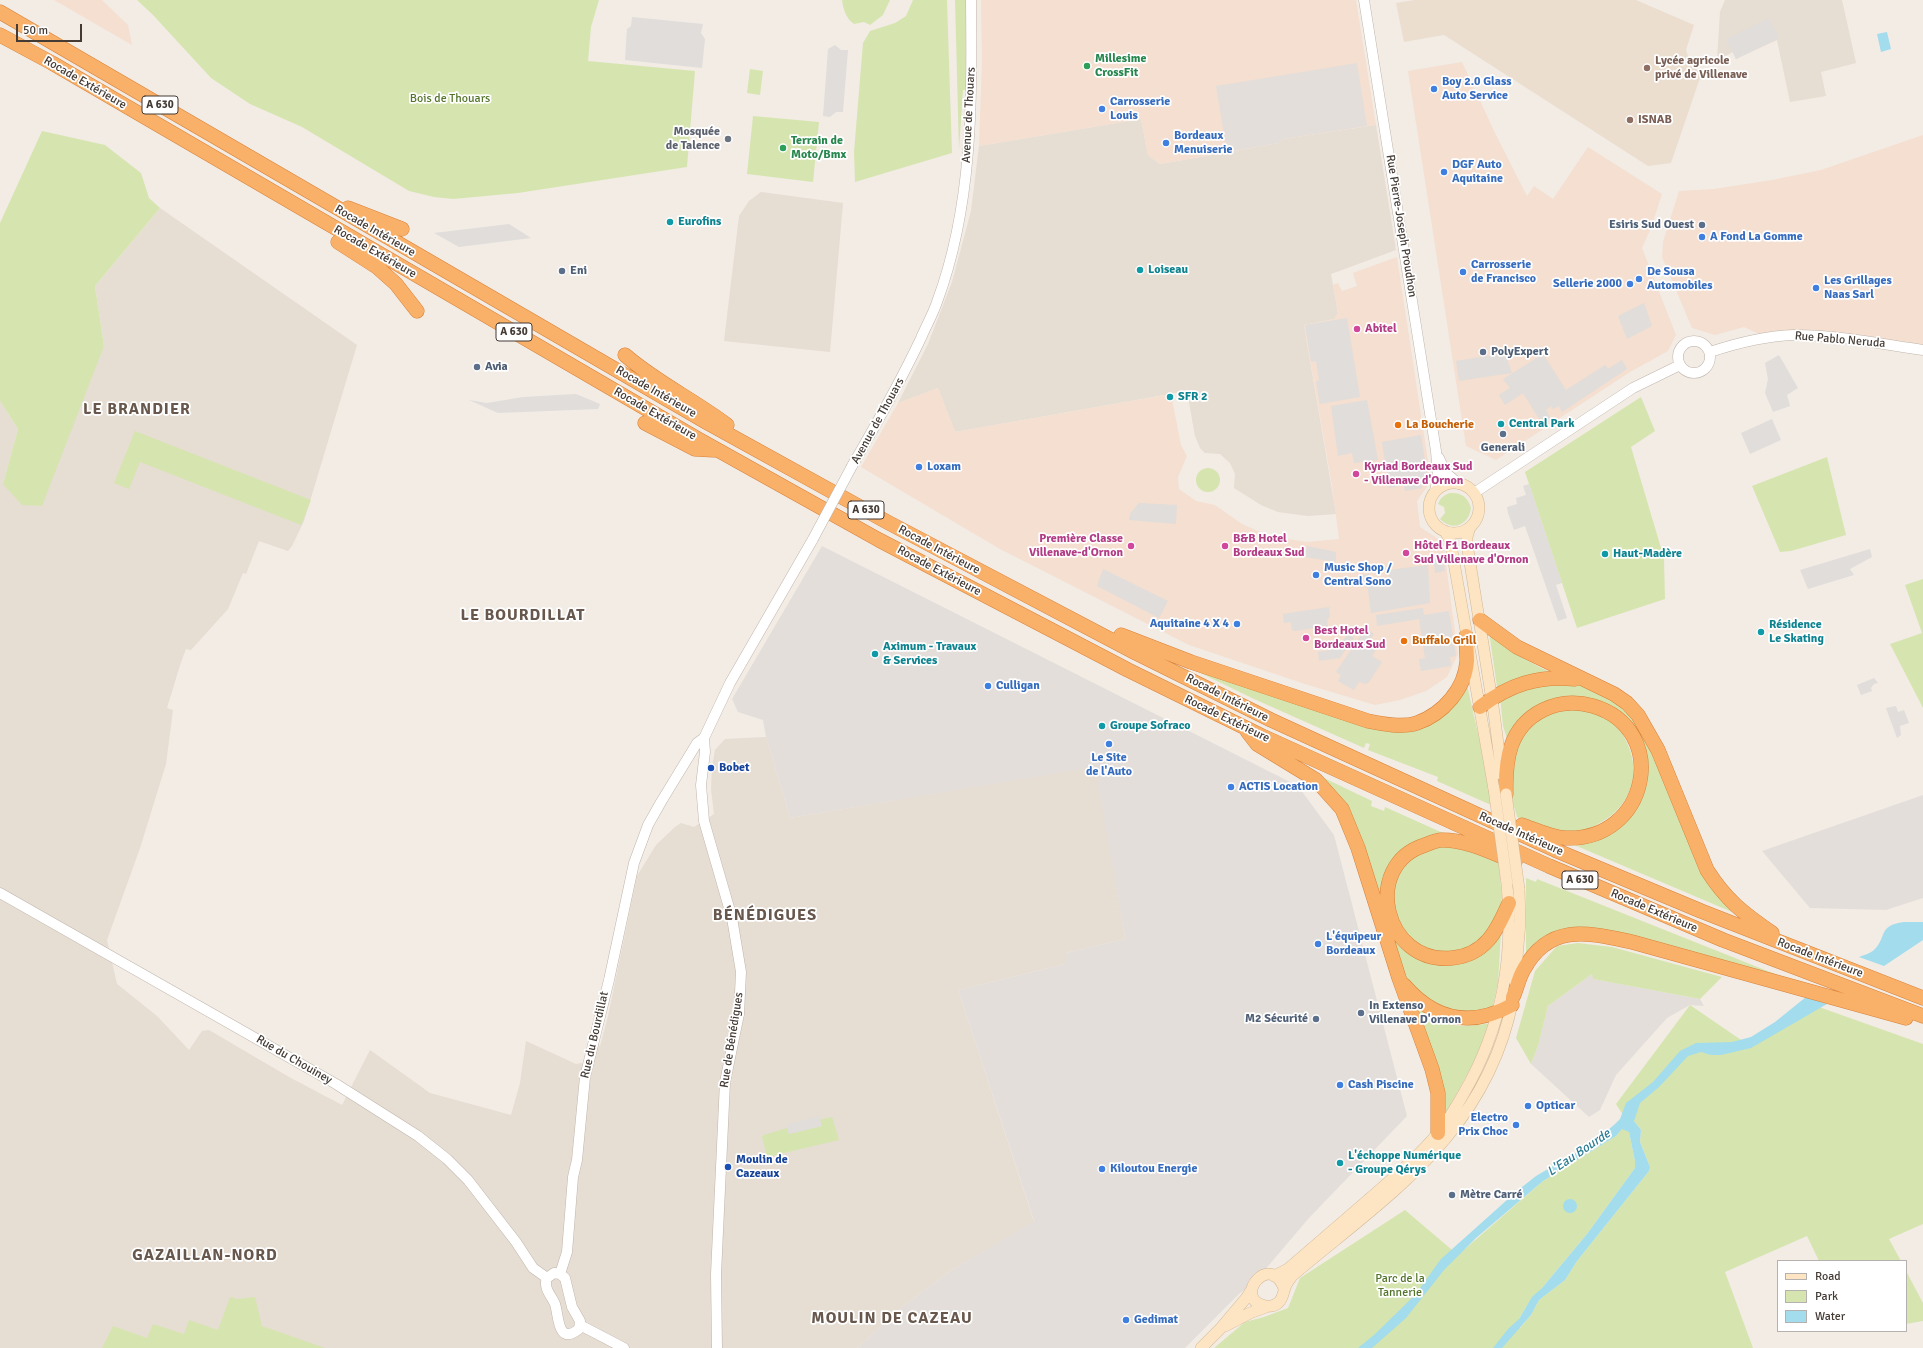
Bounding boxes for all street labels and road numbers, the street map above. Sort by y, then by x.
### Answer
street label: Rocade Extérieure [41,53,129,113]
street label: Avenue de Thouars [959,67,979,163]
road number: A 630 [142,96,178,114]
street label: Rue Pierre-Joseph Proudhon [1383,154,1419,298]
street label: Rocade Intérieure [332,202,418,260]
street label: Rocade Extérieure [331,222,419,282]
road number: A 630 [496,323,532,341]
street label: Rue Pablo Neruda [1794,329,1886,351]
street label: Rocade Intérieure [613,363,699,421]
street label: Avenue de Thouars [848,375,908,467]
street label: Rocade Extérieure [611,384,699,444]
road number: A 630 [848,501,884,519]
street label: Rocade Intérieure [896,522,982,578]
street label: Rocade Extérieure [895,543,983,599]
street label: Rocade Intérieure [1183,671,1271,725]
street label: Rocade Extérieure [1182,692,1272,746]
street label: Rocade Intérieure [1477,809,1565,859]
road number: A 630 [1562,871,1598,889]
street label: Rocade Extérieure [1608,886,1700,936]
street label: Rocade Intérieure [1775,935,1865,981]
street label: Rue du Bourdillat [578,990,612,1080]
street label: Rue de Bénédigues [717,991,747,1089]
street label: Rue du Chouiney [253,1032,335,1088]

